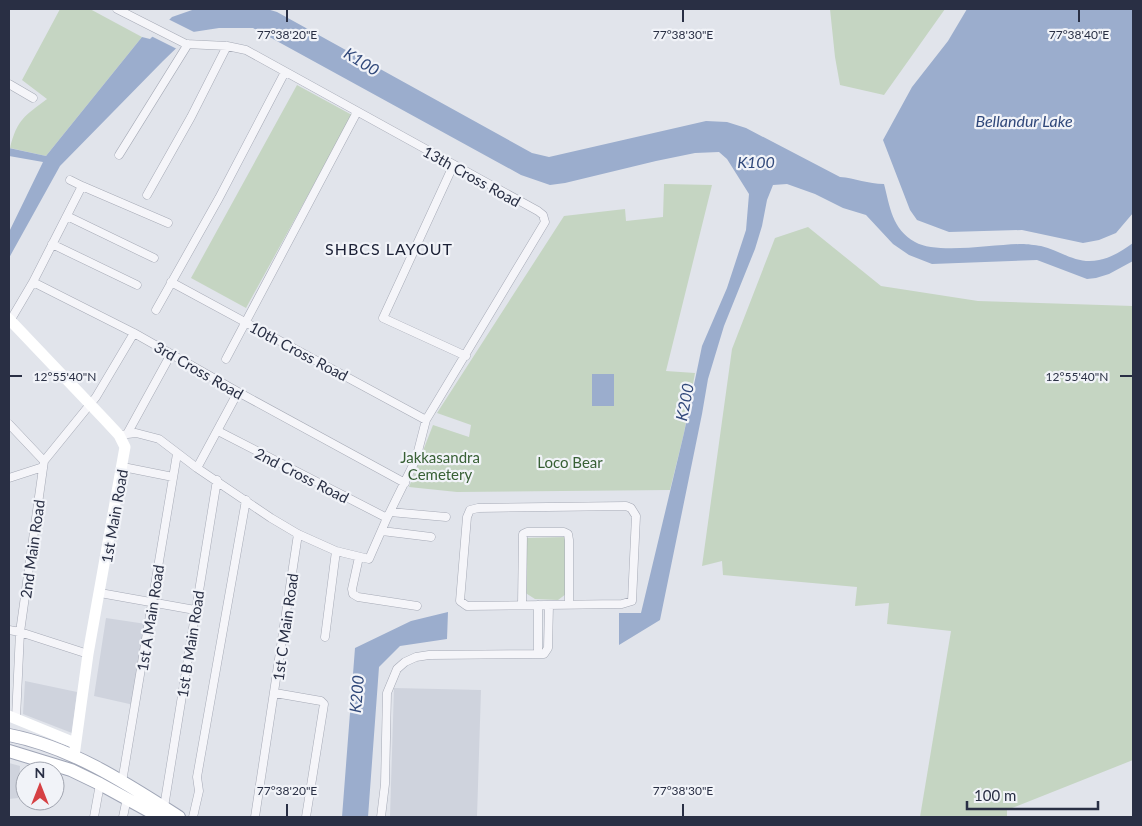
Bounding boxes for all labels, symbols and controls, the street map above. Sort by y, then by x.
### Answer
text: 77°38'20"E [257,27,317,42]
text: 77°38'30"E [653,27,713,42]
text: 77°38'40"E [1049,27,1109,42]
water label: K100 [341,43,383,79]
water label: Bellandur Lake [975,111,1073,130]
street label: 13th Cross Road [420,142,524,210]
water label: K100 [737,152,775,171]
district label: SHBCS LAYOUT [325,239,453,258]
street label: 10th Cross Road [247,318,351,384]
street label: 3rd Cross Road [151,337,247,403]
text: 12°55'40"N [34,369,96,384]
text: 12°55'40"N [1046,369,1108,384]
water label: K200 [671,382,697,422]
street label: 2nd Cross Road [252,444,352,506]
park label: Jakkasandra Cemetery [400,448,480,483]
park label: Loco Bear [537,453,603,471]
street label: 1st Main Road [97,468,131,564]
street label: 2nd Main Road [16,498,48,600]
street label: 1st A Main Road [133,563,167,673]
street label: 1st C Main Road [269,572,301,682]
street label: 1st B Main Road [173,589,207,699]
water label: K200 [345,674,367,714]
north arrow [15,761,65,811]
text: N [35,764,45,781]
scale bar [967,778,1098,810]
text: 77°38'20"E [257,783,317,798]
text: 77°38'30"E [653,783,713,798]
text: 100 m [974,786,1016,804]

